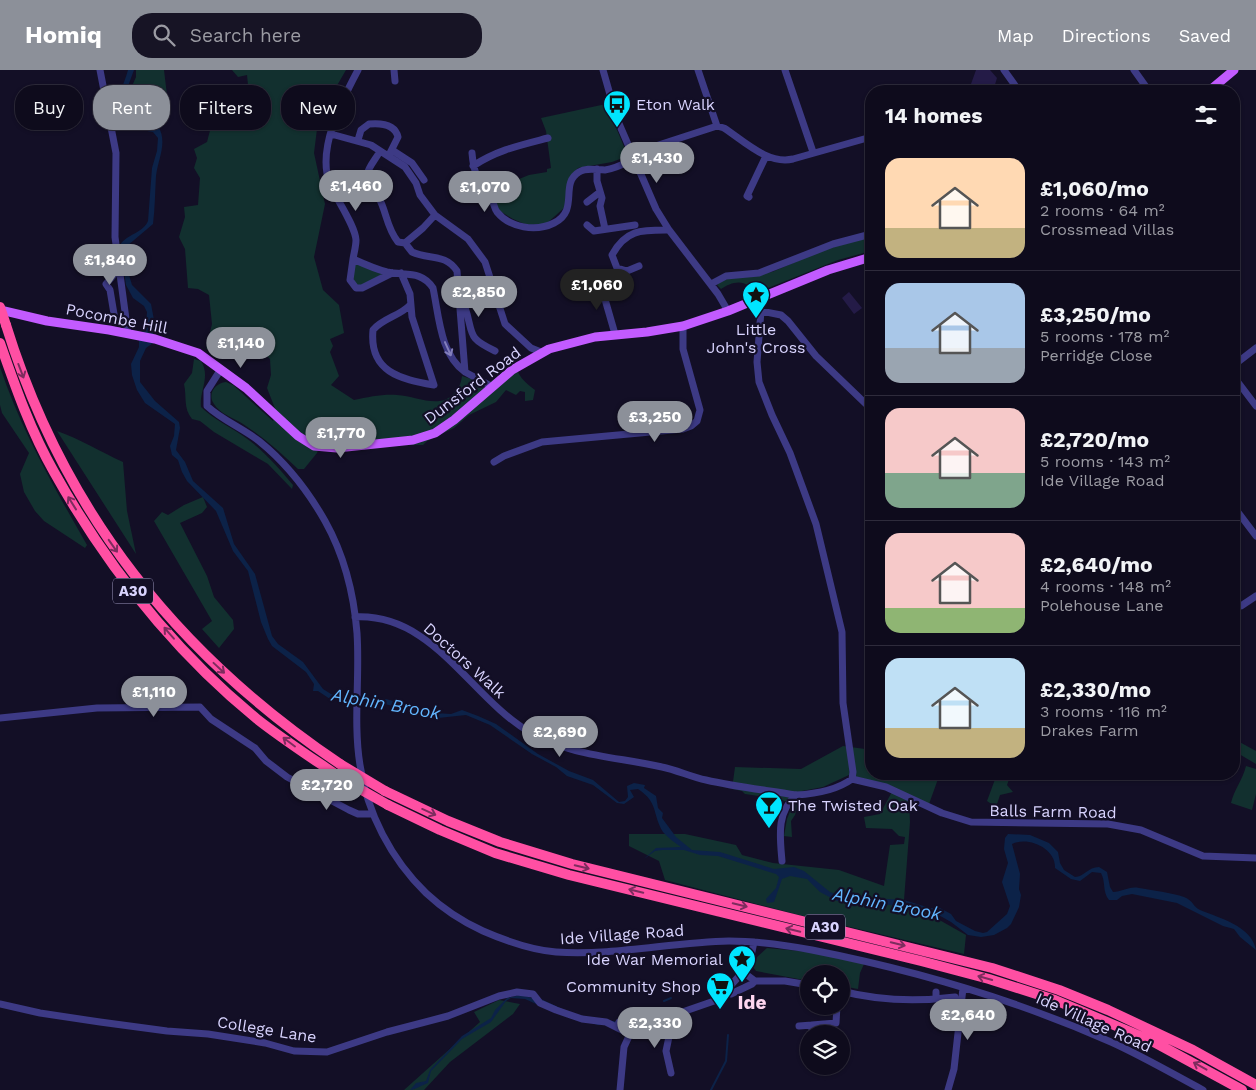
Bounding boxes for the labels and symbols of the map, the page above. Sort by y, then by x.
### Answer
bus stop icon: Eton Walk [602,89,632,128]
place label: Eton Walk [636,95,715,114]
pin: £1,430 [616,142,698,184]
pin: £1,460 [315,170,397,212]
pin: £1,070 [444,170,526,213]
pin: £1,840 [69,244,151,286]
pin: £1,060 [556,268,638,311]
pin: £2,850 [438,276,520,318]
place icon: Little John's Cross [741,280,771,319]
street label: Pocombe Hill [64,299,170,338]
place label: Little John's Cross [706,320,806,357]
pin: £1,140 [200,326,282,369]
one-way arrow [444,341,454,356]
street label: Dunsford Road [420,343,524,428]
one-way arrow [17,363,26,378]
pin: £3,250 [614,400,696,443]
pin: £1,770 [300,416,382,459]
one-way arrow [67,497,77,511]
one-way arrow [108,538,118,552]
road number: A30 [113,578,153,604]
street label: Doctors Walk [420,619,510,702]
one-way arrow [163,627,175,640]
one-way arrow [213,662,226,674]
pin: £1,110 [113,676,195,718]
water label: Alphin Brook [329,683,443,724]
pin: £2,690 [519,716,601,758]
one-way arrow [283,737,296,748]
pin: £2,720 [286,768,368,811]
bar icon: The Twisted Oak [754,790,784,829]
place label: The Twisted Oak [788,796,918,815]
street label: Balls Farm Road [989,801,1117,822]
one-way arrow [421,808,436,818]
one-way arrow [573,863,589,872]
water label: Alphin Brook [830,883,944,925]
one-way arrow [628,886,644,895]
one-way arrow [731,901,747,910]
road number: A30 [805,914,845,940]
street label: Ide Village Road [559,921,685,948]
one-way arrow [786,925,802,934]
one-way arrow [889,940,905,949]
place icon: Ide War Memorial [727,944,757,983]
place label: Ide War Memorial [586,950,723,969]
supermarket icon: Community Shop [705,971,735,1010]
one-way arrow [977,973,993,982]
place label: Community Shop [566,977,701,996]
street label: Ide Village Road [1033,988,1155,1056]
district label: Ide [738,991,766,1014]
pin: £2,640 [927,998,1009,1041]
pin: £2,330 [614,1006,696,1049]
street label: College Lane [216,1012,318,1047]
one-way arrow [1192,1061,1207,1071]

